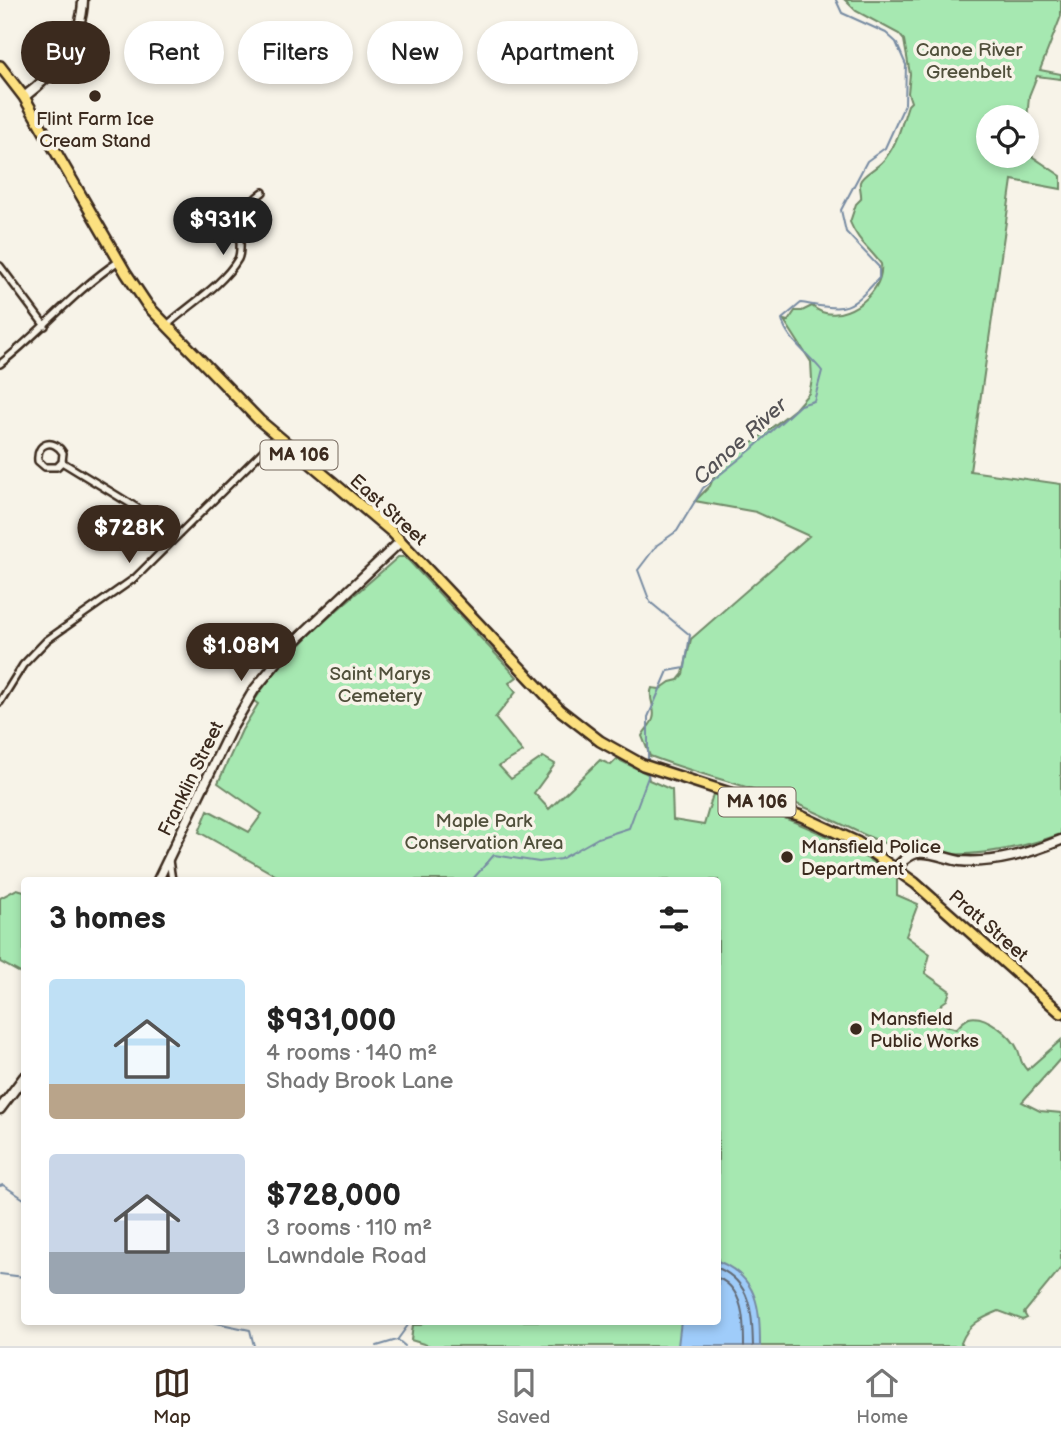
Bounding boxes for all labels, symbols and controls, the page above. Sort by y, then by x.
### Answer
chip: Buy [21,21,110,84]
chip: Rent [124,21,224,84]
chip: Filters [238,21,353,84]
chip: New [367,21,463,84]
chip: Apartment [477,21,638,84]
park label: Canoe River Greenbelt [916,39,1023,84]
marker: Flint Farm Ice Cream Stand [87,88,103,104]
map controls [976,105,1039,168]
button: locate [976,105,1039,168]
place label: Flint Farm Ice Cream Stand [36,108,154,153]
pin: $931K [174,198,272,257]
text: $931K [189,206,257,234]
water label: Canoe River [688,392,793,490]
road number: MA 106 [260,440,338,470]
street label: East Street [345,470,431,551]
pin: $728K [80,505,178,565]
text: $728K [93,514,165,542]
pin: $1.08M [184,624,298,683]
text: $1.08M [202,632,280,660]
park label: Saint Marys Cemetery [329,663,431,708]
street label: Franklin Street [154,717,229,840]
road number: MA 106 [718,788,796,816]
park label: Maple Park Conservation Area [404,810,564,855]
place label: Mansfield Police Department [801,836,941,881]
marker: Mansfield Police Department [779,849,795,865]
street label: Pratt Street [944,885,1033,967]
icon: filters [655,900,693,938]
text: 3 homes [49,901,166,937]
text: $931,000 [266,1003,396,1039]
icon: home [105,1007,189,1091]
place label: Mansfield Public Works [870,1008,979,1053]
marker: Mansfield Public Works [848,1021,864,1037]
text: 4 rooms · 140 m² [266,1039,437,1067]
text: Shady Brook Lane [266,1067,453,1095]
text: $728,000 [266,1178,401,1214]
icon: home [105,1182,189,1266]
text: 3 rooms · 110 m² [266,1214,432,1242]
text: Lawndale Road [266,1242,427,1270]
tab: Map [153,1364,191,1429]
tab: Saved [497,1364,550,1429]
tab: Home [856,1364,908,1429]

